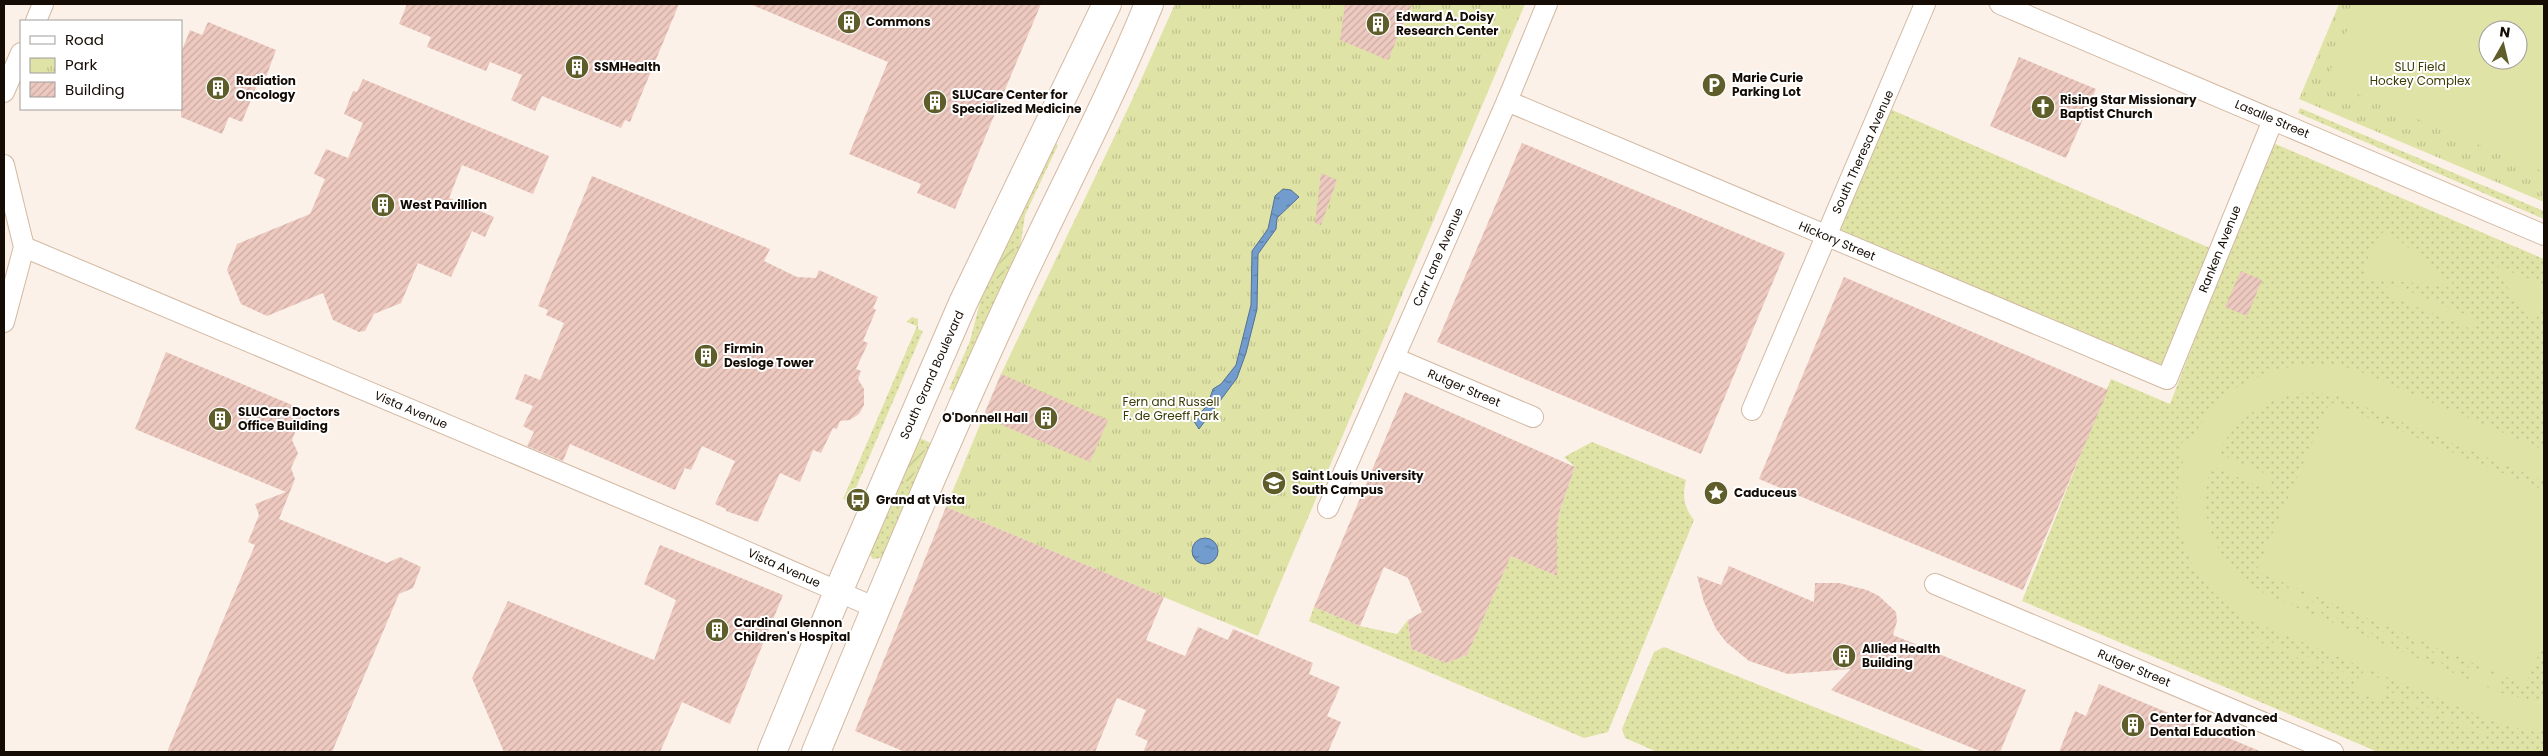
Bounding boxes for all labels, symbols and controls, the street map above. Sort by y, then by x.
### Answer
place label: Edward A. Doisy Research Center [1396,8,1499,39]
building icon: Commons [836,9,862,35]
building icon: Edward A. Doisy Research Center [1365,11,1391,37]
place label: Commons [866,13,931,30]
legend [20,20,182,110]
north arrow [2478,20,2528,70]
text: N [2498,21,2511,43]
text: Road [65,29,104,50]
text: Park [65,54,97,75]
building icon: SSMHealth [564,54,590,80]
place label: SSMHealth [594,58,661,75]
park label: SLU Field Hockey Complex [2370,58,2470,89]
place label: Marie Curie Parking Lot [1732,69,1804,100]
place label: Radiation Oncology [236,72,296,103]
parking icon: Marie Curie Parking Lot [1701,72,1727,98]
building icon: Radiation Oncology [205,75,231,101]
text: Building [65,79,125,100]
place label: SLUCare Center for Specialized Medicine [952,86,1082,117]
street label: South Theresa Avenue [1828,87,1898,216]
building icon: SLUCare Center for Specialized Medicine [922,89,948,115]
place label: Rising Star Missionary Baptist Church [2060,91,2197,122]
church icon: Rising Star Missionary Baptist Church [2030,94,2056,120]
street label: Lasalle Street [2232,95,2312,142]
building icon: West Pavillion [370,192,396,218]
place label: West Pavillion [400,196,487,213]
street label: Ranken Avenue [2194,203,2245,295]
street label: Carr Lane Avenue [1408,205,1467,309]
street label: Hickory Street [1796,217,1878,264]
street label: South Grand Boulevard [895,308,968,442]
place label: Firmin Desloge Tower [724,340,814,371]
building icon: Firmin Desloge Tower [693,343,719,369]
street label: Rutger Street [1425,365,1503,411]
street label: Vista Avenue [372,386,450,433]
park label: Fern and Russell F. de Greeff Park [1123,393,1220,424]
place label: SLUCare Doctors Office Building [238,403,340,434]
building icon: O'Donnell Hall [1033,405,1059,431]
building icon: SLUCare Doctors Office Building [207,406,233,432]
place label: O'Donnell Hall [942,409,1028,426]
place label: Saint Louis University South Campus [1292,467,1424,498]
school or university icon: Saint Louis University South Campus [1261,470,1287,496]
place icon: Caduceus [1703,480,1729,506]
place label: Caduceus [1734,484,1797,501]
bus stop icon: Grand at Vista [845,487,871,513]
place label: Grand at Vista [876,491,965,508]
street label: Vista Avenue [745,544,823,591]
place label: Cardinal Glennon Children's Hospital [734,614,850,645]
building icon: Cardinal Glennon Children's Hospital [704,617,730,643]
place label: Allied Health Building [1862,640,1940,671]
building icon: Allied Health Building [1831,643,1857,669]
street label: Rutger Street [2095,645,2173,691]
place label: Center for Advanced Dental Education [2150,709,2278,740]
building icon: Center for Advanced Dental Education [2120,712,2146,738]

